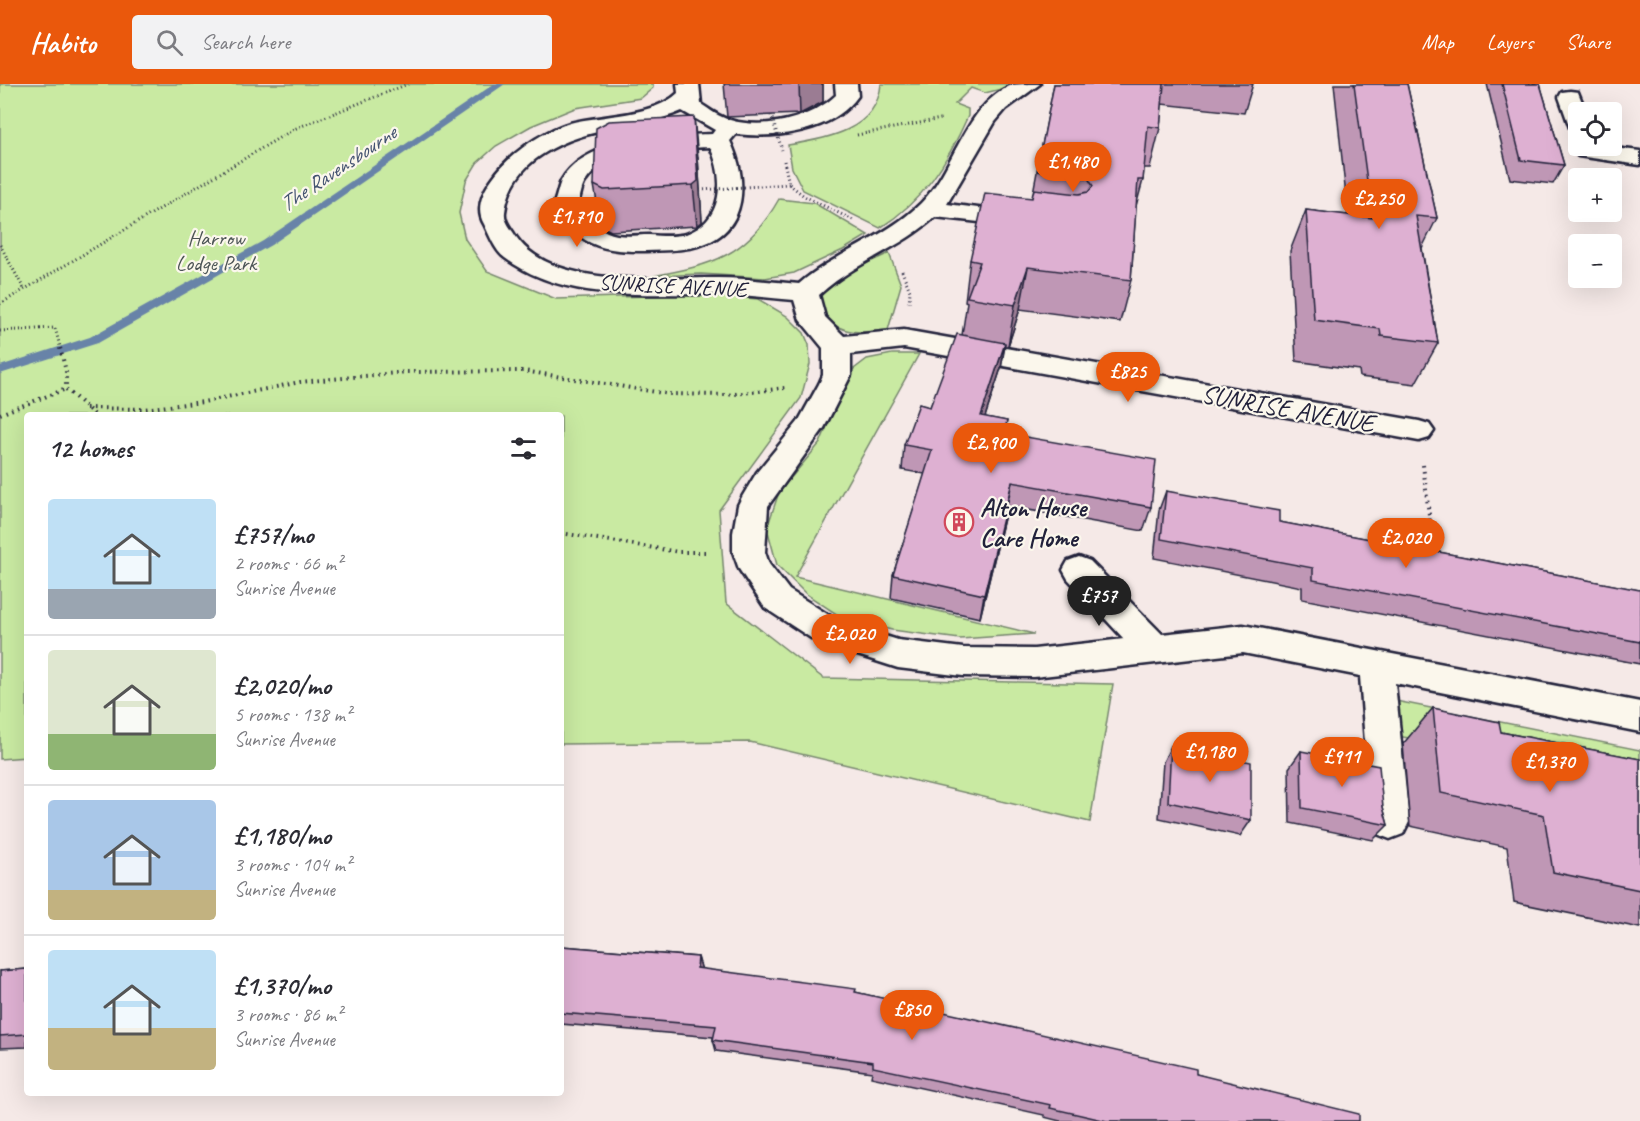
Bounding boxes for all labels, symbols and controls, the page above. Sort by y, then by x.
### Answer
search box [132,15,552,69]
text: Habito [30,25,96,60]
icon: search [153,26,186,59]
text: Search here [201,28,291,56]
text: Map [1421,29,1454,55]
text: Layers [1487,29,1533,55]
text: Share [1566,29,1610,55]
map controls [1568,102,1622,288]
button: locate [1568,102,1622,156]
water label: The Ravensbourne [274,118,404,218]
pin: £1,480 [1024,142,1122,193]
text: £1,480 [1049,149,1097,174]
button: + [1568,168,1622,222]
pin: £2,250 [1330,179,1428,230]
text: £2,250 [1355,186,1403,211]
pin: £1,710 [528,197,626,248]
text: £1,710 [553,204,601,229]
park label: Harrow Lodge Park [176,224,258,277]
button: − [1568,234,1622,288]
street label: SUNRISE AVENUE [598,268,751,304]
pin: £825 [1092,352,1164,403]
text: £825 [1110,359,1146,384]
street label: SUNRISE AVENUE [1199,377,1380,440]
pin: £2,900 [942,423,1040,474]
text: £2,900 [967,430,1015,455]
text: 12 homes [48,432,133,465]
icon: filters [507,432,540,465]
place label: Alton House Care Home [980,491,1088,554]
building icon: Alton House Care Home [943,506,975,538]
text: £757/mo [234,518,313,551]
pin: £2,020 [1357,518,1455,569]
icon: home [96,523,168,595]
text: £2,020 [1382,525,1430,550]
text: 2 rooms · 66 m² [234,551,342,576]
text: Sunrise Avenue [234,576,335,601]
pin: £757 [1063,576,1135,627]
text: £757 [1081,583,1117,608]
pin: £2,020 [801,614,899,665]
text: £2,020 [826,621,874,646]
text: £2,020/mo [234,669,331,702]
icon: home [96,674,168,746]
text: 5 rooms · 138 m² [234,702,351,727]
text: Sunrise Avenue [234,727,335,752]
pin: £1,180 [1161,732,1259,783]
pin: £911 [1306,737,1378,788]
text: £1,180 [1186,739,1234,764]
pin: £1,370 [1501,742,1599,793]
text: £911 [1324,744,1360,769]
text: £1,370 [1526,749,1574,774]
text: £1,180/mo [234,819,331,852]
icon: home [96,824,168,896]
text: 3 rooms · 104 m² [234,852,351,877]
text: Sunrise Avenue [234,877,335,902]
text: £1,370/mo [234,969,331,1002]
icon: home [96,974,168,1046]
pin: £850 [876,990,948,1041]
text: £850 [894,997,930,1022]
text: 3 rooms · 86 m² [234,1002,342,1027]
text: Sunrise Avenue [234,1027,335,1052]

